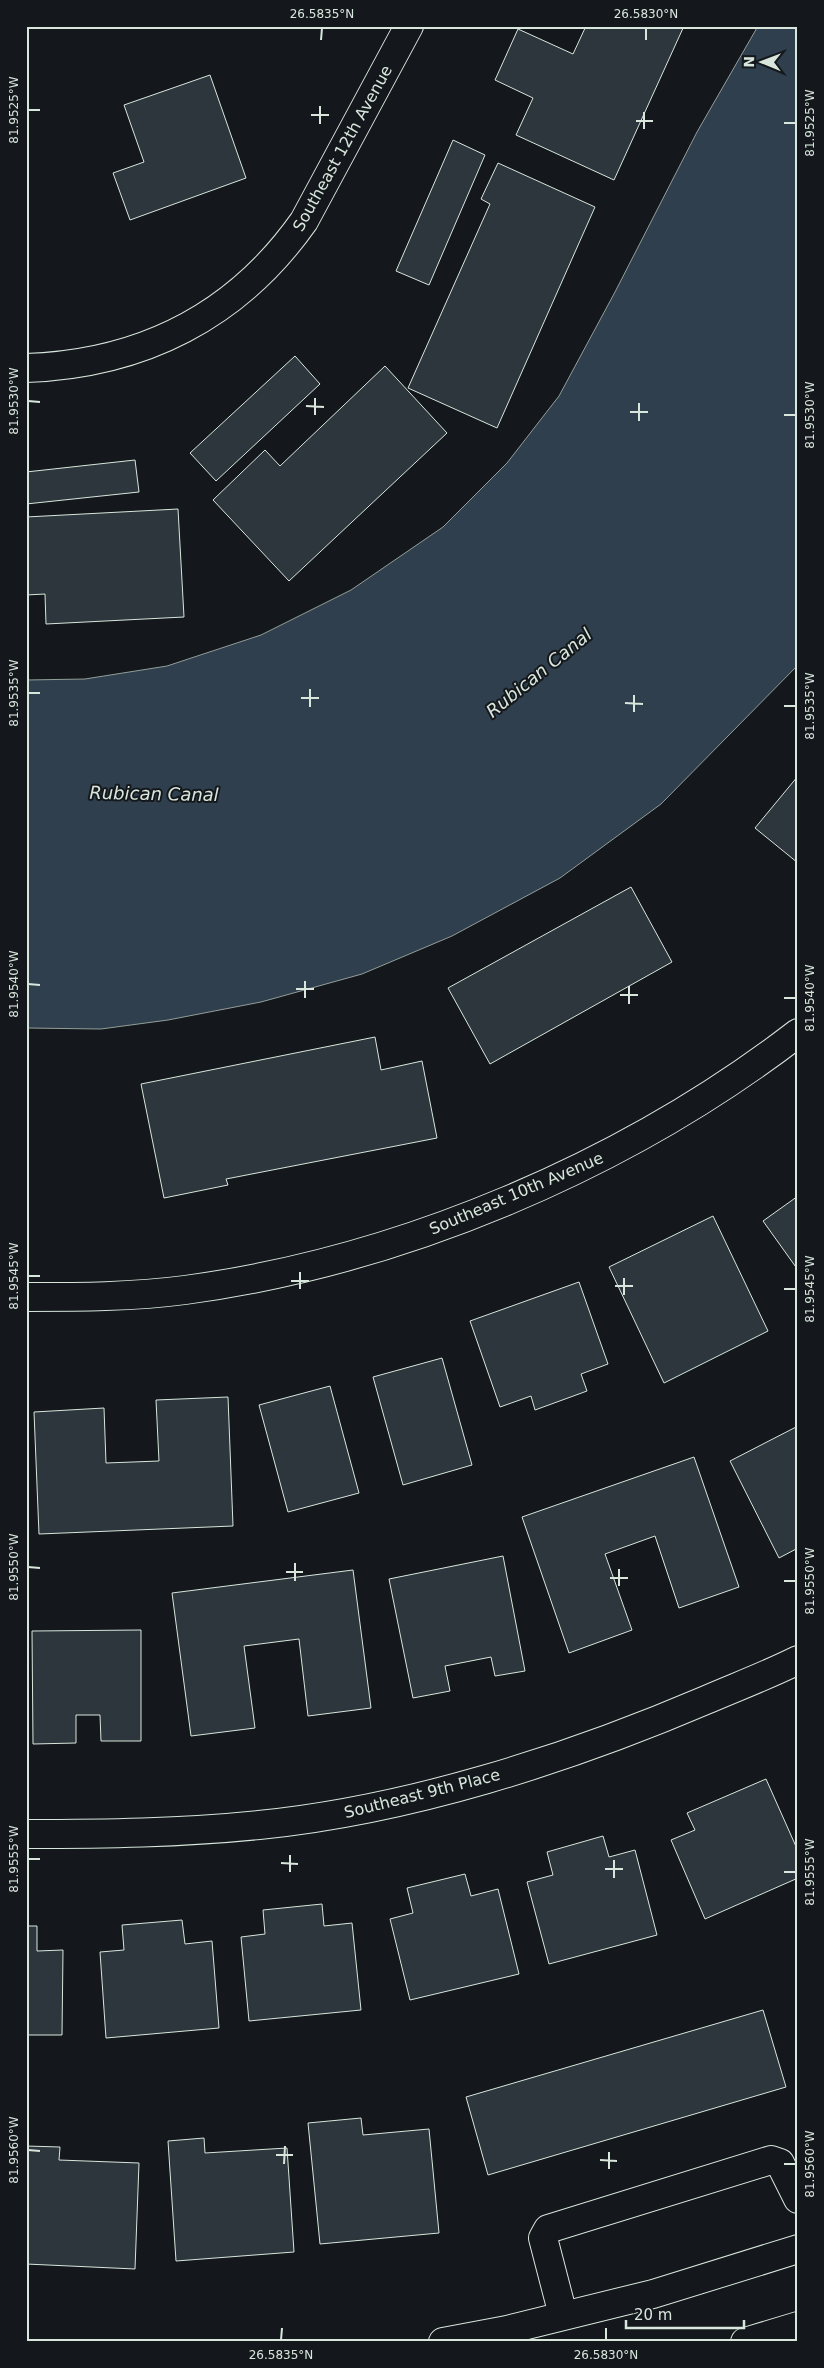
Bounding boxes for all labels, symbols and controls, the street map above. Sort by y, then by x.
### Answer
text: 26.5835°N [290,7,354,21]
text: 26.5830°N [614,7,678,21]
north arrow [736,38,786,88]
text: N [741,56,757,68]
street label: Southeast 12th Avenue [289,62,396,235]
text: 81.9525°W [7,76,21,144]
text: 81.9525°W [803,89,817,157]
text: 81.9530°W [7,367,21,435]
text: 81.9530°W [803,381,817,449]
water label: Rubican Canal [482,624,596,722]
text: 81.9535°W [7,659,21,727]
text: 81.9535°W [803,672,817,740]
water label: Rubican Canal [89,782,219,805]
text: 81.9540°W [7,950,21,1018]
text: 81.9540°W [803,964,817,1032]
street label: Southeast 10th Avenue [426,1148,606,1239]
text: 81.9545°W [7,1242,21,1310]
text: 81.9545°W [803,1255,817,1323]
text: 81.9550°W [7,1533,21,1601]
text: 81.9550°W [803,1547,817,1615]
street label: Southeast 9th Place [342,1765,502,1822]
text: 81.9555°W [7,1825,21,1893]
text: 81.9555°W [803,1838,817,1906]
text: 81.9560°W [7,2116,21,2184]
text: 81.9560°W [803,2130,817,2198]
scale bar [626,2298,744,2330]
text: 20 m [634,2306,672,2324]
text: 26.5835°N [249,2348,313,2362]
text: 26.5830°N [574,2348,638,2362]

